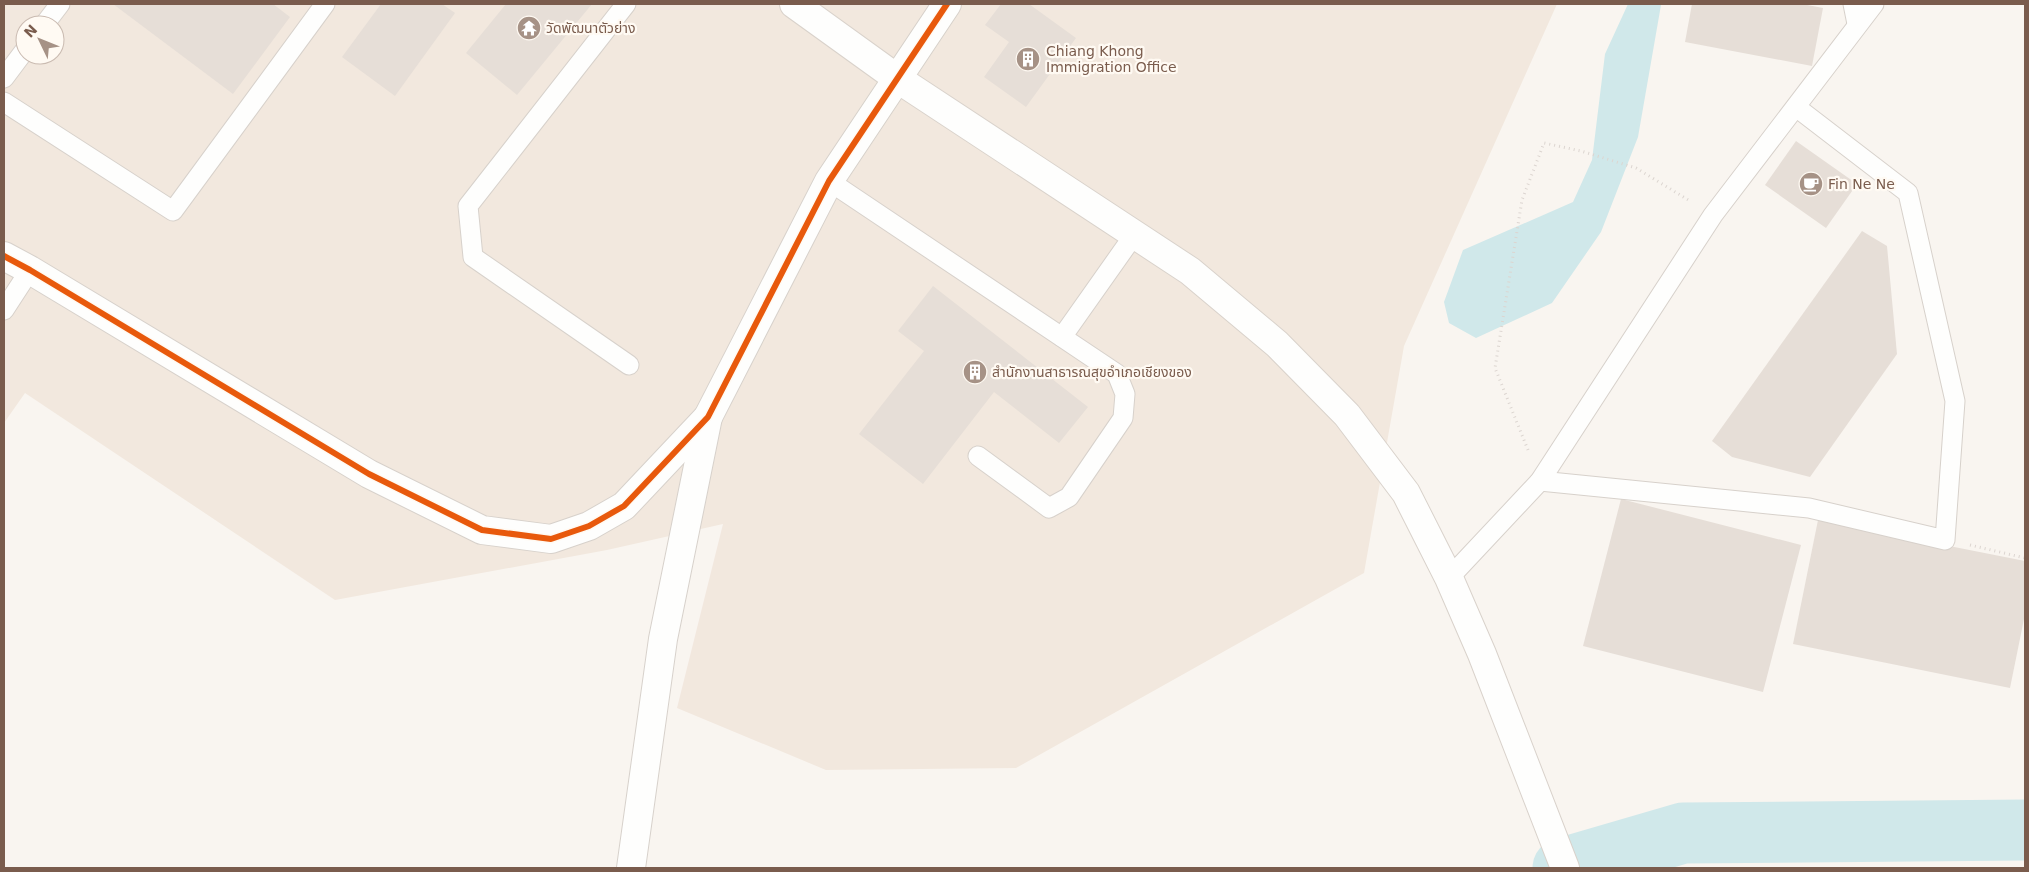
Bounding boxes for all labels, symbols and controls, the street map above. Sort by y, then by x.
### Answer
north arrow [15,15,65,65]
temple icon: วัดพัฒนาตัวย่าง [516,15,542,41]
place label: วัดพัฒนาตัวย่าง [546,20,635,36]
text: N [21,21,40,41]
place label: Chiang Khong Immigration Office [1046,43,1177,75]
building icon: Chiang Khong Immigration Office [1015,46,1041,72]
cafe icon: Fin Ne Ne [1798,171,1824,197]
place label: Fin Ne Ne [1828,176,1895,192]
building icon: สำนักงานสาธารณสุขอำเภอเชียงของ [962,359,988,385]
place label: สำนักงานสาธารณสุขอำเภอเชียงของ [992,364,1192,381]

